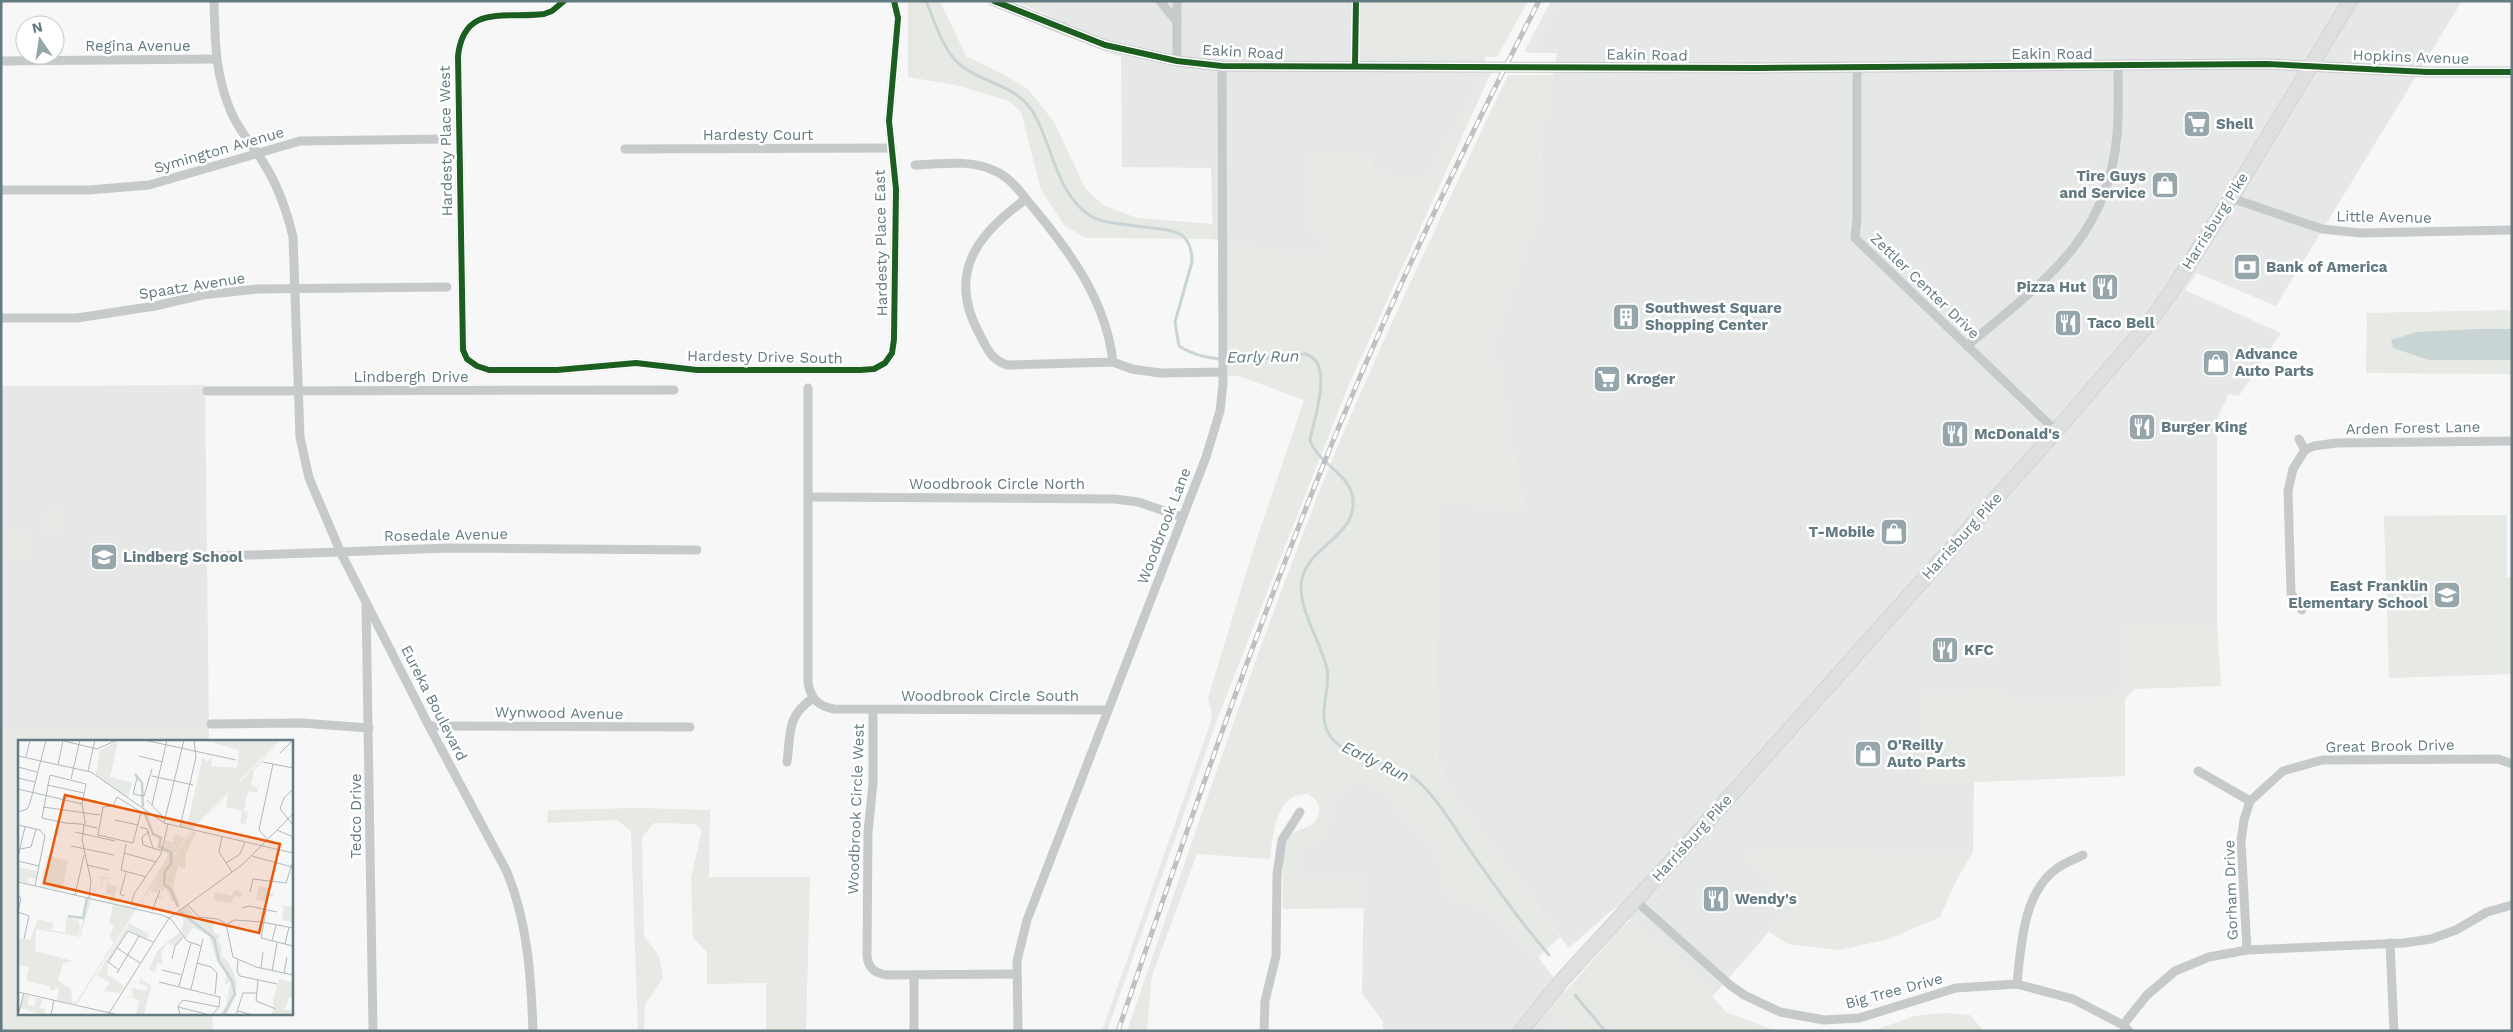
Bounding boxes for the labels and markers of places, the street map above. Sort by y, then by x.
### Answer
supermarket icon: Shell [2182,109,2212,139]
place label: Shell [2216,115,2254,133]
place label: Tire Guys and Service [2060,167,2146,202]
shop icon: Tire Guys and Service [2150,170,2180,200]
bank icon: Bank of America [2232,252,2262,282]
place label: Bank of America [2266,258,2388,276]
restaurant icon: Pizza Hut [2090,272,2120,302]
place label: Pizza Hut [2016,278,2086,296]
place label: Southwest Square Shopping Center [1645,299,1782,334]
building icon: Southwest Square Shopping Center [1611,302,1641,332]
restaurant icon: Taco Bell [2053,308,2083,338]
place label: Taco Bell [2087,314,2155,332]
place label: Advance Auto Parts [2235,345,2314,380]
shop icon: Advance Auto Parts [2201,348,2231,378]
supermarket icon: Kroger [1592,364,1622,394]
place label: Kroger [1626,370,1676,388]
restaurant icon: Burger King [2127,412,2157,442]
place label: Burger King [2161,418,2248,436]
restaurant icon: McDonald's [1940,419,1970,449]
place label: McDonald's [1974,425,2060,443]
shop icon: T-Mobile [1879,517,1909,547]
place label: T-Mobile [1809,523,1875,541]
school or university icon: Lindberg School [89,542,119,572]
place label: Lindberg School [123,548,243,566]
place label: East Franklin Elementary School [2288,577,2428,612]
school or university icon: East Franklin Elementary School [2432,580,2462,610]
restaurant icon: KFC [1930,635,1960,665]
place label: KFC [1964,641,1994,659]
place label: O'Reilly Auto Parts [1887,736,1966,771]
shop icon: O'Reilly Auto Parts [1853,739,1883,769]
restaurant icon: Wendy's [1701,884,1731,914]
place label: Wendy's [1735,890,1797,908]

